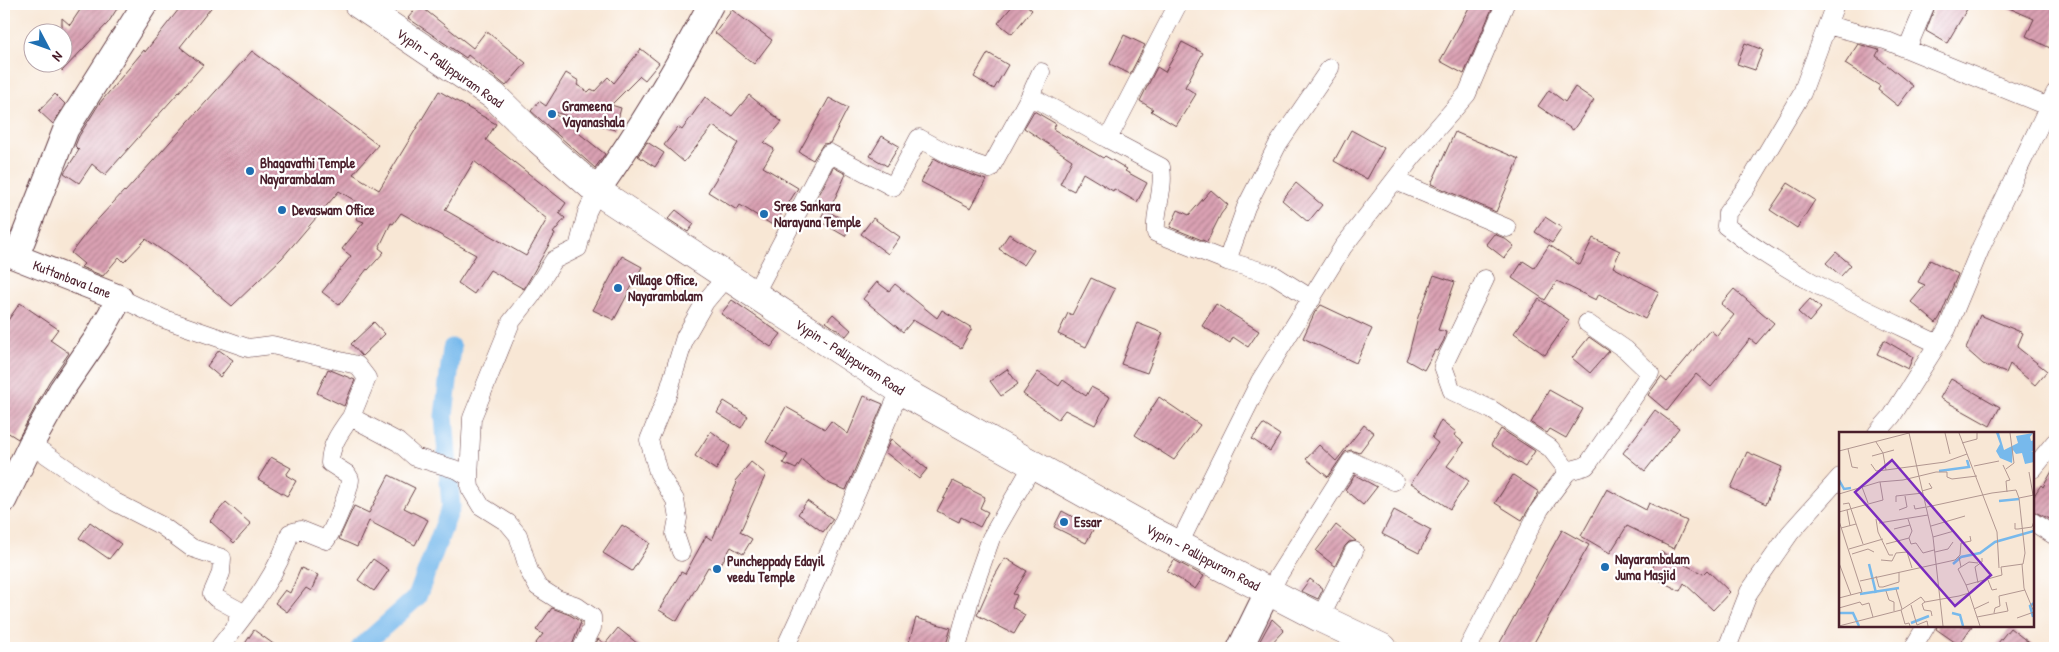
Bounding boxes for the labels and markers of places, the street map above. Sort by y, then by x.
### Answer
place label: Grameena Vayanashala [562,96,625,133]
marker: Grameena Vayanashala [546,108,558,120]
place label: Bhagavathi Temple Nayarambalam [260,153,356,190]
marker: Bhagavathi Temple Nayarambalam [244,165,256,177]
place label: Sree Sankara Narayana Temple [774,196,862,233]
place label: Devaswam Office [292,200,375,219]
marker: Devaswam Office [276,204,288,216]
marker: Sree Sankara Narayana Temple [758,208,770,220]
place label: Village Office, Nayarambalam [628,270,703,307]
marker: Village Office, Nayarambalam [612,282,624,294]
place label: Essar [1074,512,1102,531]
marker: Essar [1058,516,1070,528]
place label: Nayarambalam Juma Masjid [1615,549,1690,585]
place label: Puncheppady Edayil veedu Temple [726,551,825,588]
marker: Nayarambalam Juma Masjid [1599,561,1611,573]
marker: Puncheppady Edayil veedu Temple [711,563,723,575]

